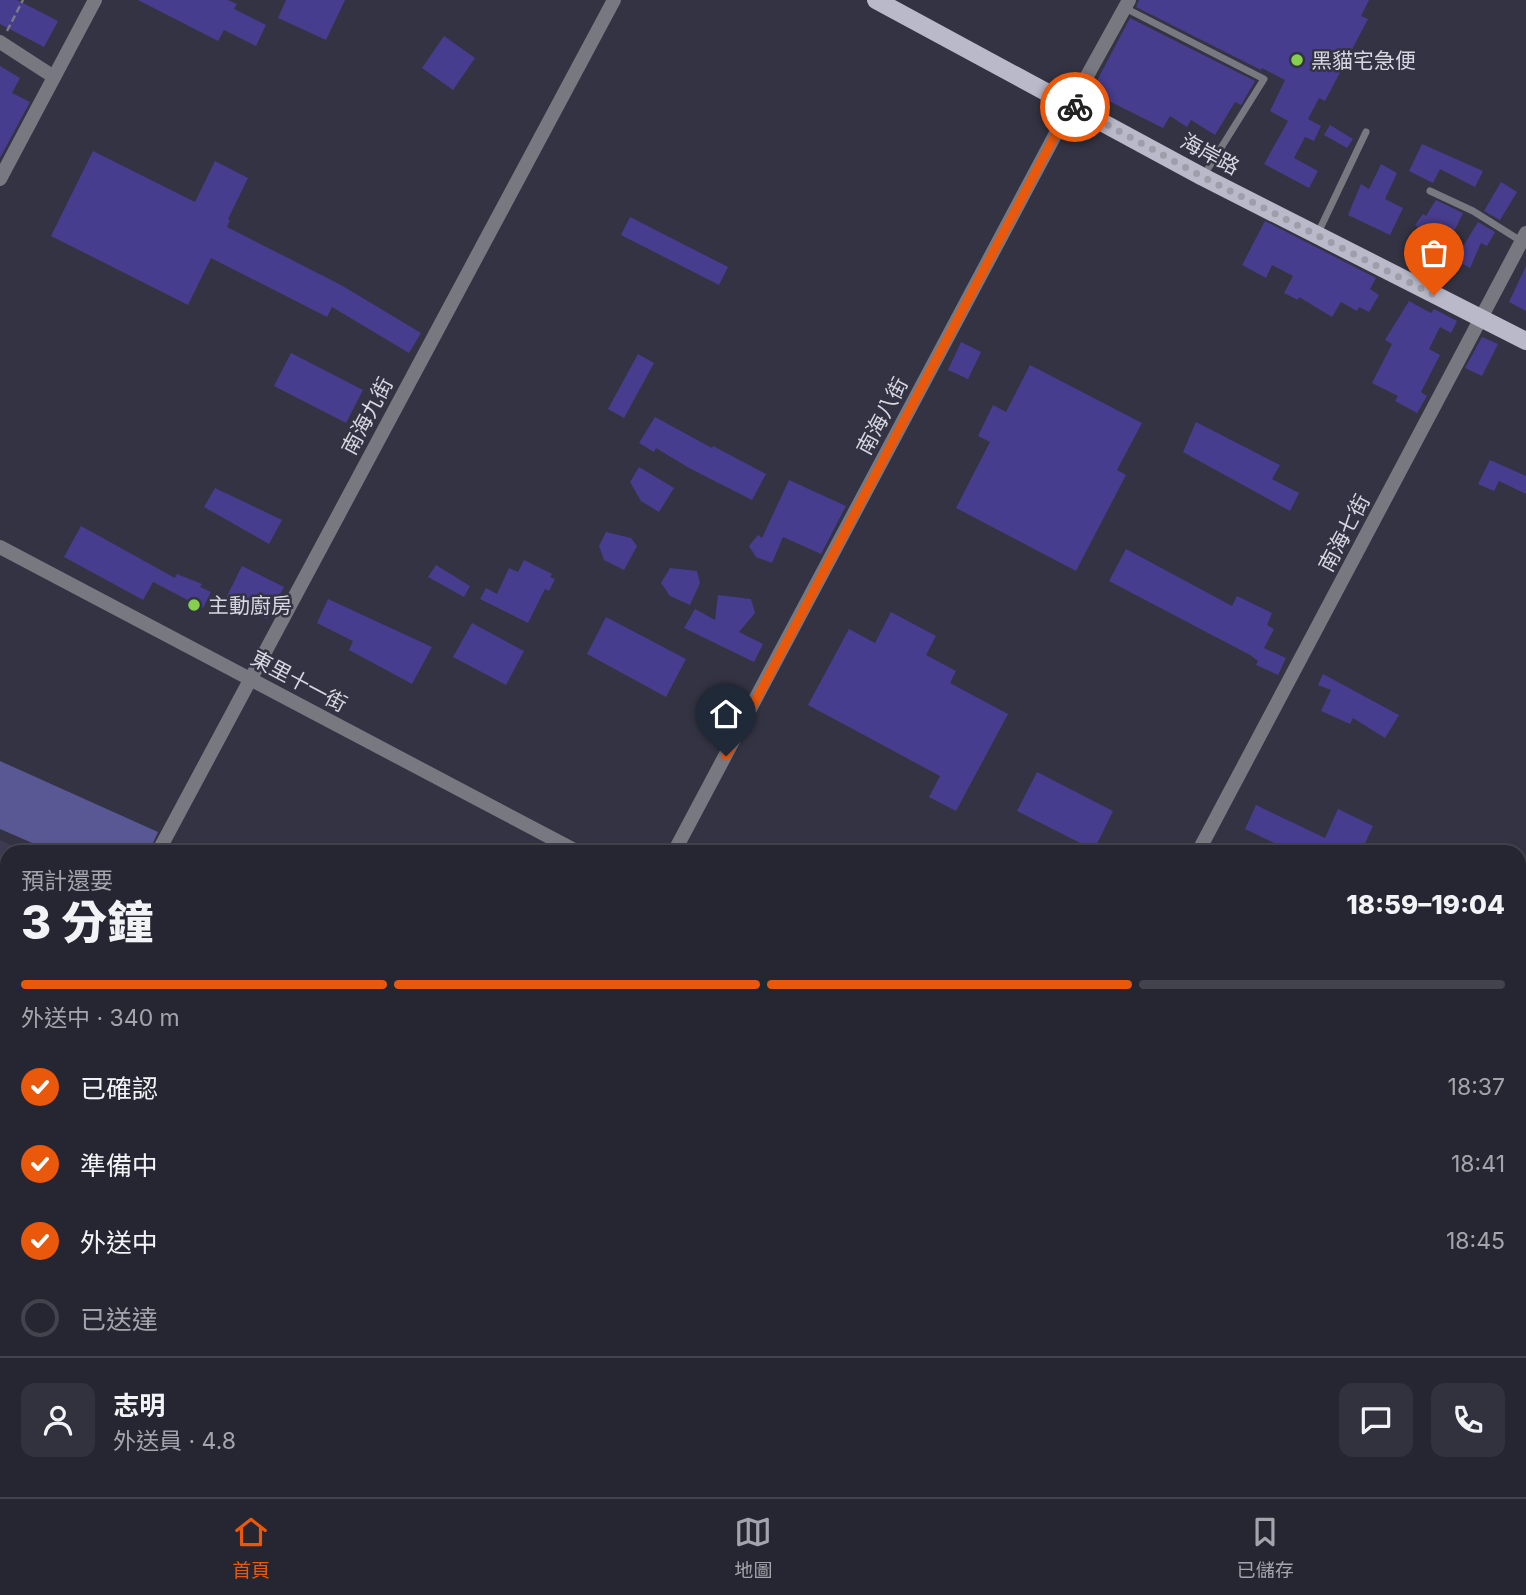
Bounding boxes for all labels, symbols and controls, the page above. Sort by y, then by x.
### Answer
place label: 黑貓宅急便 [1311,48,1416,73]
marker: 黑貓宅急便 [1289,52,1305,68]
courier [1040,72,1110,142]
icon: bike [1056,88,1094,126]
street label: 海岸路 [1176,128,1244,180]
pin [1404,223,1464,295]
icon: bag [1415,234,1453,272]
street label: 南海九街 [336,373,398,459]
street label: 南海八街 [851,373,913,459]
street label: 南海七街 [1313,490,1375,576]
place label: 主動廚房 [208,593,292,618]
marker: 主動廚房 [186,597,202,613]
street label: 東里十一街 [247,645,351,717]
pin [696,684,756,756]
icon: home [707,695,745,733]
text: 預計還要 [21,867,113,895]
text: 18:59–19:04 [1346,889,1505,920]
text: 3 分鐘 [21,894,153,950]
text: 外送中 · 340 m [21,1004,180,1032]
icon: check [21,1068,59,1106]
text: 已確認 [80,1073,158,1104]
text: 18:37 [1448,1073,1505,1101]
icon: check [21,1145,59,1183]
text: 準備中 [80,1150,158,1181]
text: 18:41 [1451,1150,1505,1178]
icon: check [21,1222,59,1260]
text: 外送中 [80,1227,158,1258]
text: 18:45 [1446,1227,1505,1255]
text: 已送達 [80,1304,158,1335]
button: person [21,1383,95,1457]
button: chat [1339,1383,1413,1457]
button: phone [1431,1383,1505,1457]
text: 志明 [113,1390,165,1421]
text: 外送員 · 4.8 [113,1427,236,1455]
tab: 首頁 [232,1513,270,1582]
tab: 地圖 [734,1513,773,1582]
tab: 已儲存 [1237,1513,1294,1582]

